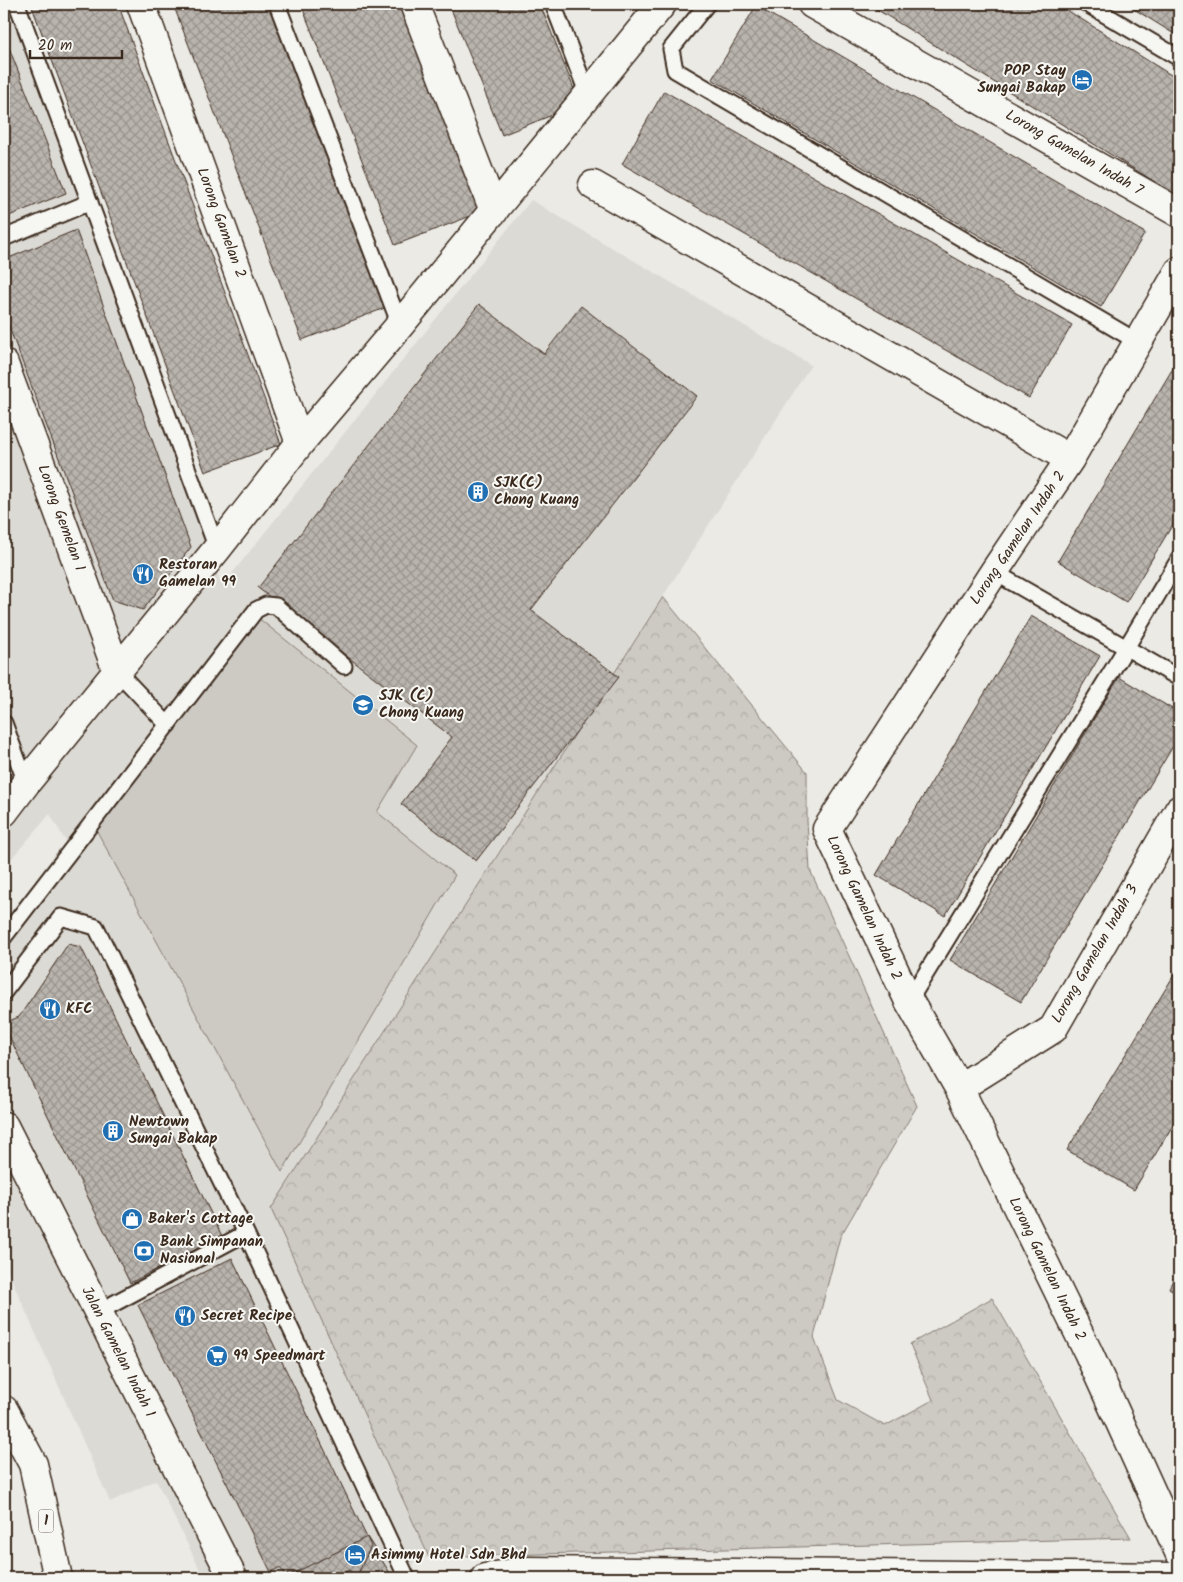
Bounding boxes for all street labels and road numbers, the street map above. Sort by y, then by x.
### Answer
street label: Lorong Gamelan Indah 7 [1001,104,1148,203]
street label: Lorong Gamelan 2 [190,164,252,282]
street label: Lorong Gemelan 1 [31,461,92,575]
street label: Lorong Gamelan Indah 2 [964,466,1072,610]
street label: Lorong Gamelan Indah 2 [820,832,908,984]
street label: Lorong Gamelan Indah 3 [1045,880,1145,1028]
street label: Lorong Gamelan Indah 2 [1002,1193,1092,1345]
street label: Jalan Gamelan Indah 1 [75,1282,162,1422]
road number: 1 [38,1510,54,1532]

